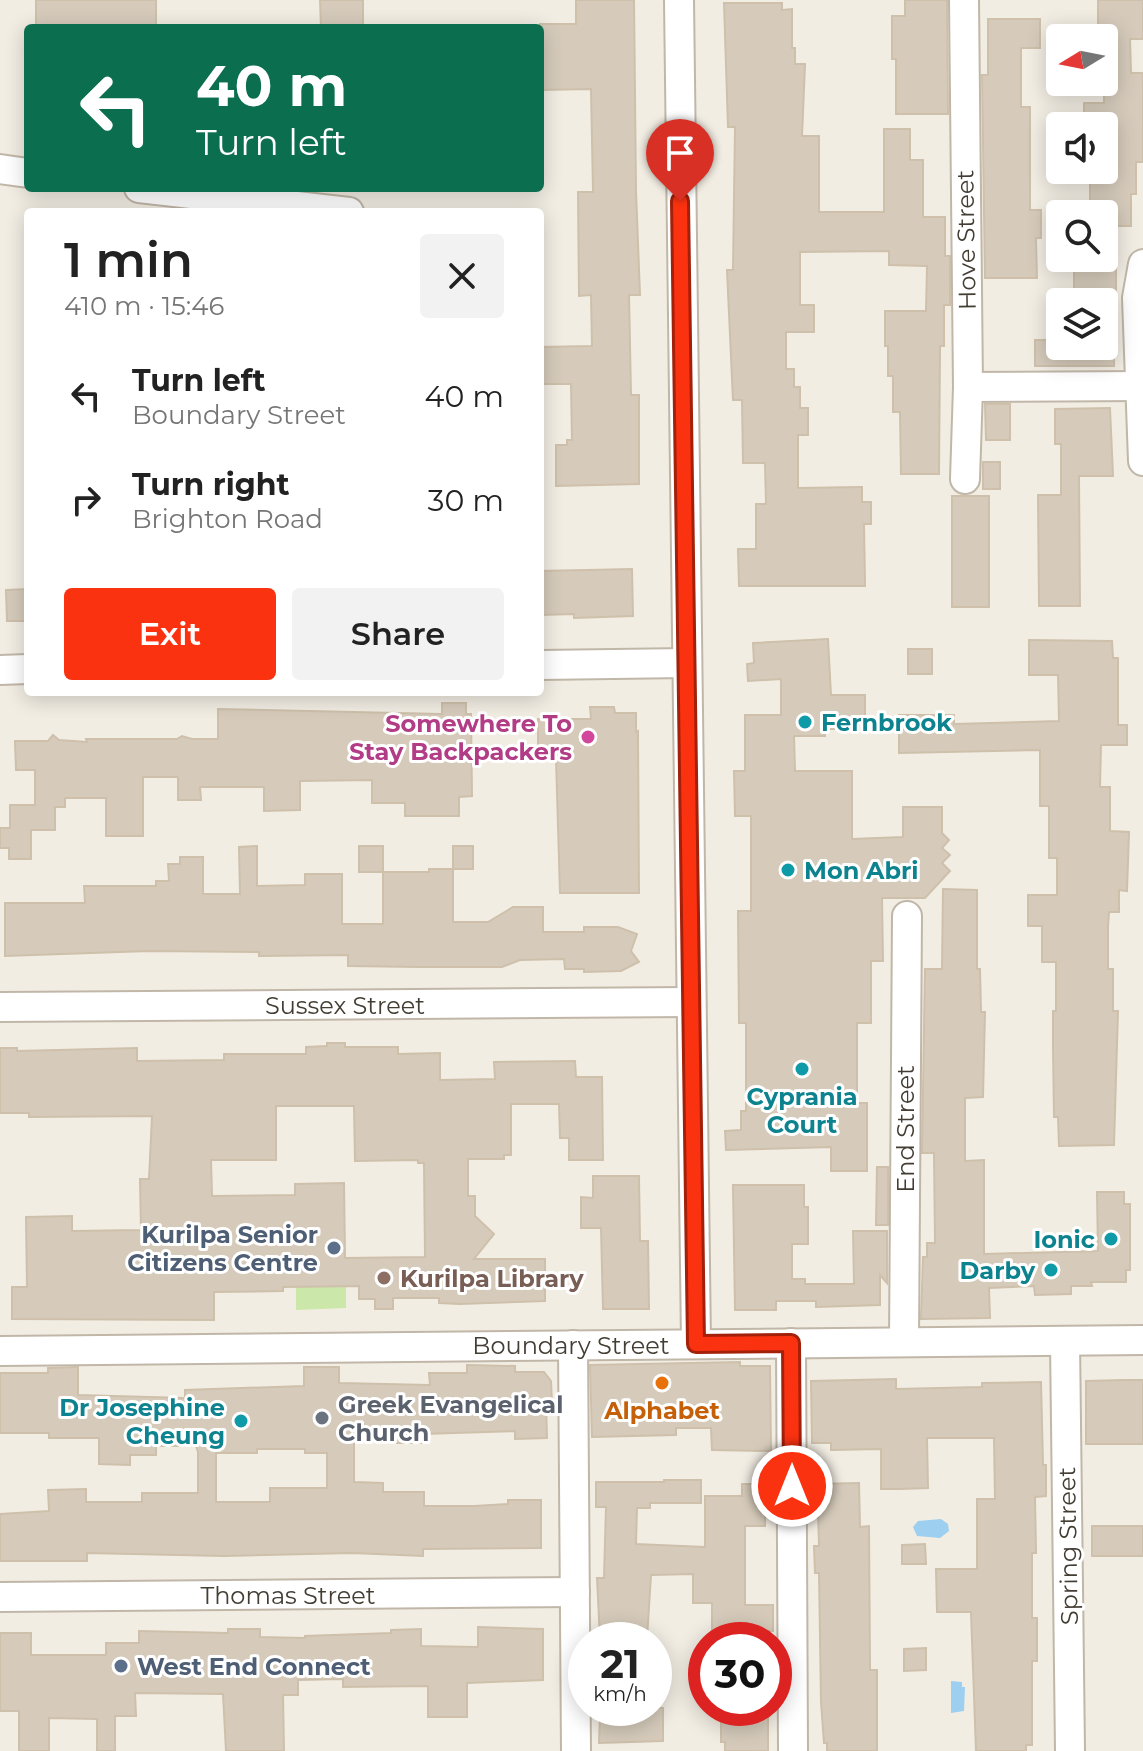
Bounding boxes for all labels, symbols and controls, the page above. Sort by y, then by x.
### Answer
north arrow [1046,24,1118,96]
map controls [1046,24,1118,360]
text: 40 m [196,52,347,120]
icon: left [64,56,168,160]
button: sound [1046,112,1118,184]
pin [646,119,714,201]
text: Turn left [196,120,347,164]
icon: arrive [658,131,702,175]
street label: Hove Street [950,169,982,310]
button: search [1046,200,1118,272]
text: 1 min [64,231,193,289]
button: close [420,234,504,318]
button: layers [1046,288,1118,360]
text: 410 m · 15:46 [64,290,224,322]
text: Turn left [132,362,265,399]
icon: left [64,374,108,418]
text: 40 m [425,378,504,415]
text: Boundary Street [132,399,346,431]
text: Turn right [132,466,289,503]
icon: right [64,478,108,522]
text: 30 m [428,482,504,519]
text: Brighton Road [132,503,323,535]
button: Exit [64,588,276,680]
button: Share [292,588,504,680]
place label: Fernbrook [821,708,952,737]
place label: Somewhere To Stay Backpackers [349,709,572,766]
marker: Fernbrook [796,713,814,731]
marker: Somewhere To Stay Backpackers [579,728,597,746]
place label: Mon Abri [804,856,918,885]
marker: Mon Abri [779,861,797,879]
street label: Sussex Street [265,991,425,1020]
marker: Cyprania Court [793,1060,811,1078]
street label: End Street [891,1065,920,1193]
place label: Cyprania Court [746,1082,858,1139]
place label: Kurilpa Senior Citizens Centre [127,1220,318,1277]
place label: Ionic [1033,1225,1095,1254]
marker: Ionic [1102,1230,1120,1248]
marker: Kurilpa Senior Citizens Centre [325,1239,343,1257]
place label: Darby [960,1256,1036,1285]
marker: Darby [1042,1261,1060,1279]
place label: Kurilpa Library [400,1264,584,1293]
marker: Kurilpa Library [375,1269,393,1287]
street label: Boundary Street [472,1331,670,1360]
marker: Alphabet [653,1374,671,1392]
place label: Greek Evangelical Church [338,1390,563,1447]
place label: Dr Josephine Cheung [59,1393,225,1450]
place label: Alphabet [603,1396,720,1425]
marker: Greek Evangelical Church [313,1409,331,1427]
marker: Dr Josephine Cheung [232,1412,250,1430]
position arrow [750,1444,834,1528]
street label: Spring Street [1052,1466,1084,1625]
street label: Thomas Street [200,1581,376,1610]
speed limit sign: 30 [688,1622,792,1726]
text: 21 [600,1639,640,1688]
place label: West End Connect [137,1652,371,1681]
marker: West End Connect [112,1657,130,1675]
text: km/h [593,1682,647,1706]

